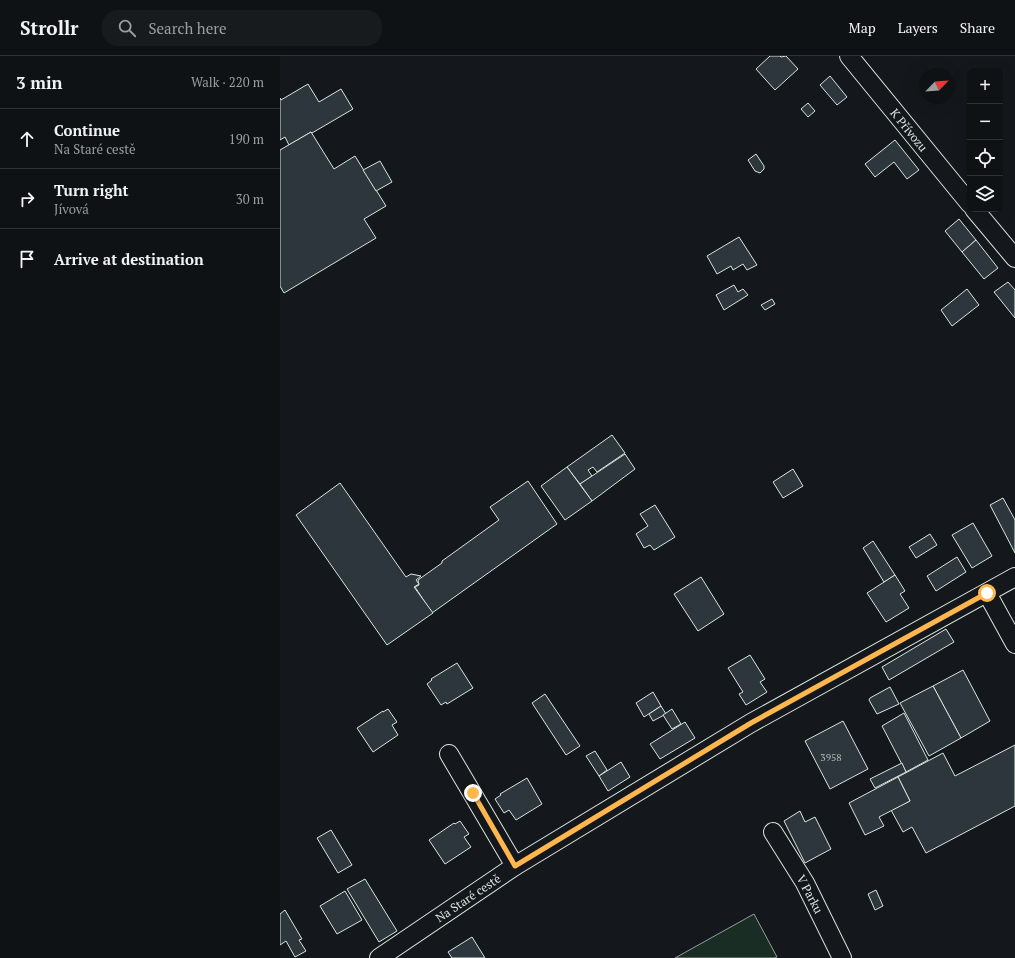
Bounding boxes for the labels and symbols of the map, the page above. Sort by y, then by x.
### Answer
north arrow [919,68,955,104]
street label: K Přívozu [887,105,931,155]
route start [978,584,996,602]
house number: 3958 [820,751,842,764]
route end [464,784,482,802]
street label: Na Staré cestě [433,871,503,925]
street label: V Parku [794,872,826,916]

